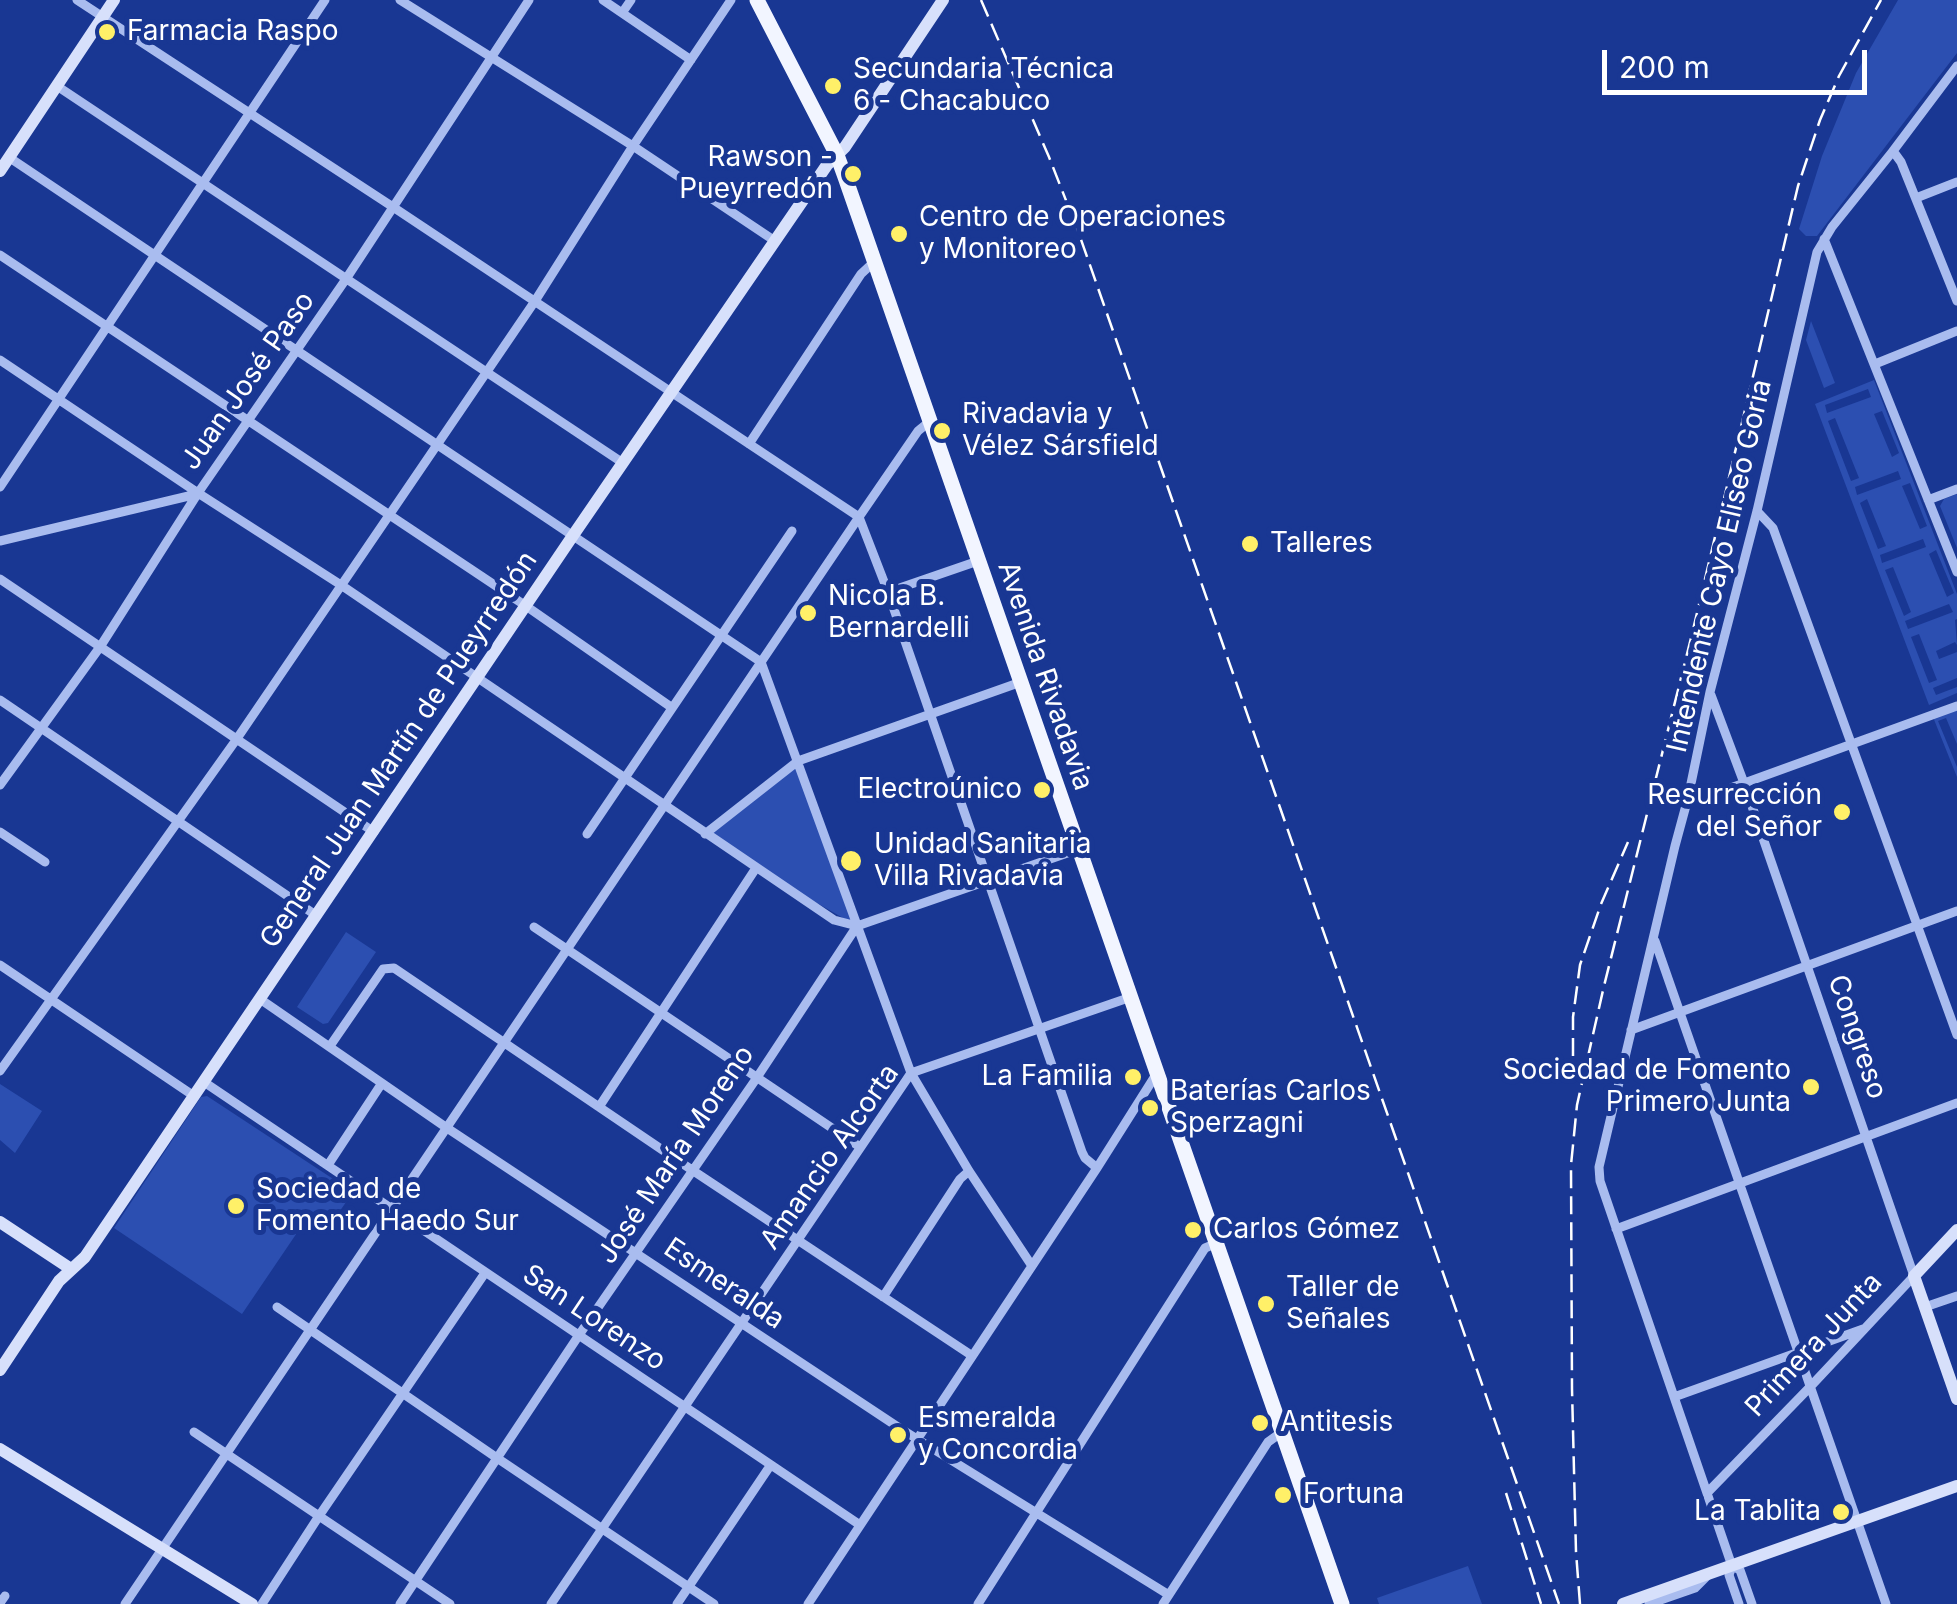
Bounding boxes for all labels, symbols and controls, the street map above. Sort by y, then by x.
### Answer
place label: Farmacia Raspo [127,15,338,49]
marker: Farmacia Raspo [96,21,118,43]
scale bar [1607,30,1872,92]
text: 200 m [1619,49,1710,85]
place label: Secundaria Técnica 6 - Chacabuco [853,53,1114,119]
marker: Secundaria Técnica 6 - Chacabuco [822,75,844,97]
place label: Rawson - Pueyrredón [679,141,833,207]
marker: Rawson - Pueyrredón [842,163,864,185]
place label: Centro de Operaciones y Monitoreo [919,201,1226,267]
marker: Centro de Operaciones y Monitoreo [888,223,910,245]
street label: Juan José Paso [174,286,322,476]
street label: Intendente Cayo Eliseo Goria [1661,376,1779,756]
place label: Rivadavia y Vélez Sársfield [962,398,1159,464]
marker: Rivadavia y Vélez Sársfield [931,420,953,442]
place label: Talleres [1270,527,1373,561]
marker: Talleres [1239,533,1261,555]
street label: General Juan Martín de Pueyrredón [253,545,545,955]
street label: Avenida Rivadavia [990,557,1100,795]
place label: Nicola B. Bernardelli [828,580,970,646]
marker: Nicola B. Bernardelli [797,602,819,624]
place label: Electroúnico [857,773,1022,807]
marker: Electroúnico [1031,779,1053,801]
place label: Resurrección del Señor [1647,779,1822,845]
marker: Resurrección del Señor [1831,801,1853,823]
place label: Unidad Sanitaria Villa Rivadavia [874,828,1092,894]
marker: Unidad Sanitaria Villa Rivadavia [838,848,864,874]
street label: Congreso [1820,971,1894,1103]
street label: José María Moreno [591,1040,761,1270]
place label: Sociedad de Fomento Primero Junta [1503,1054,1791,1120]
street label: Amancio Alcorta [754,1058,906,1256]
place label: La Familia [981,1060,1113,1094]
marker: La Familia [1122,1066,1144,1088]
place label: Baterías Carlos Sperzagni [1170,1075,1371,1141]
marker: Sociedad de Fomento Primero Junta [1800,1076,1822,1098]
marker: Baterías Carlos Sperzagni [1139,1097,1161,1119]
place label: Sociedad de Fomento Haedo Sur [256,1173,519,1239]
marker: Sociedad de Fomento Haedo Sur [225,1195,247,1217]
place label: Carlos Gómez [1213,1213,1400,1247]
marker: Carlos Gómez [1182,1219,1204,1241]
street label: Esmeralda [657,1231,791,1337]
street label: San Lorenzo [516,1258,672,1378]
street label: Primera Junta [1739,1266,1889,1424]
place label: Taller de Señales [1286,1271,1400,1337]
marker: Taller de Señales [1255,1293,1277,1315]
place label: Esmeralda y Concordia [918,1402,1078,1468]
place label: Antitesis [1280,1406,1393,1440]
marker: Antitesis [1249,1412,1271,1434]
marker: Esmeralda y Concordia [887,1424,909,1446]
place label: Fortuna [1303,1478,1404,1512]
marker: Fortuna [1272,1484,1294,1506]
place label: La Tablita [1694,1495,1821,1529]
marker: La Tablita [1830,1501,1852,1523]

